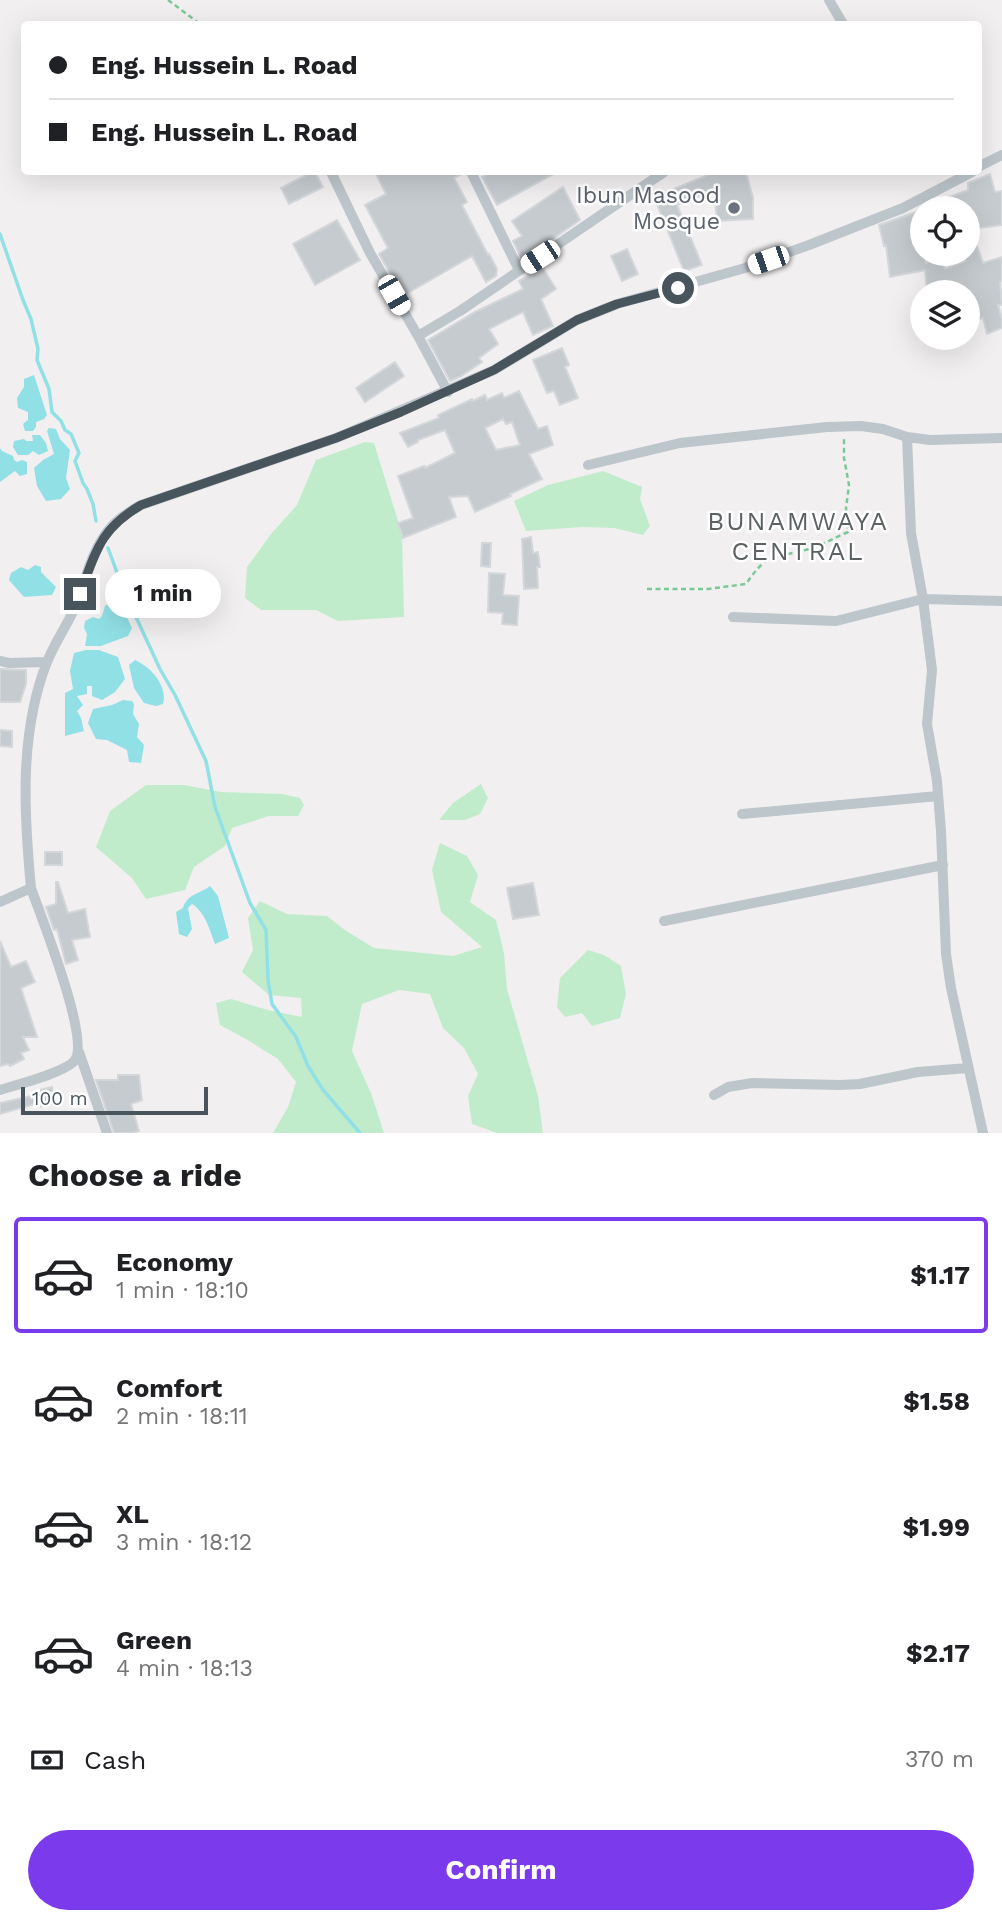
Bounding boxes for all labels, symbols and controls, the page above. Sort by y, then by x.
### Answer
text: Eng. Hussein L. Road [91,50,358,80]
text: Eng. Hussein L. Road [91,117,358,147]
place label: Ibun Masood Mosque [576,182,720,235]
map controls [910,196,980,350]
button: locate [910,196,980,266]
marker: Ibun Masood Mosque [726,200,742,216]
car [517,237,564,277]
car [745,243,792,277]
car [375,272,414,318]
route start [662,272,694,304]
button: layers [910,280,980,350]
district label: BUNAMWAYA CENTRAL [707,506,889,566]
callout: 1 min [104,570,220,618]
route end [64,578,96,610]
text: 1 min [133,580,193,607]
scale bar [21,1084,208,1116]
text: 100 m [32,1087,88,1110]
text: Choose a ride [28,1156,242,1194]
icon: car [32,1244,95,1307]
text: Economy [116,1247,233,1277]
text: $1.17 [910,1260,970,1290]
text: 1 min · 18:10 [116,1277,249,1304]
icon: car [32,1370,95,1433]
text: Comfort [116,1373,222,1403]
text: $1.58 [903,1386,970,1416]
text: 2 min · 18:11 [116,1403,248,1430]
icon: car [32,1496,95,1559]
text: XL [116,1499,149,1529]
text: $1.99 [903,1512,970,1542]
text: 3 min · 18:12 [116,1529,252,1556]
icon: car [32,1622,95,1685]
text: Green [116,1625,192,1655]
text: $2.17 [906,1638,970,1668]
text: 4 min · 18:13 [116,1655,253,1682]
icon: cash [28,1741,66,1779]
text: Cash [84,1745,146,1775]
text: 370 m [905,1746,974,1773]
button: Confirm [28,1830,974,1910]

